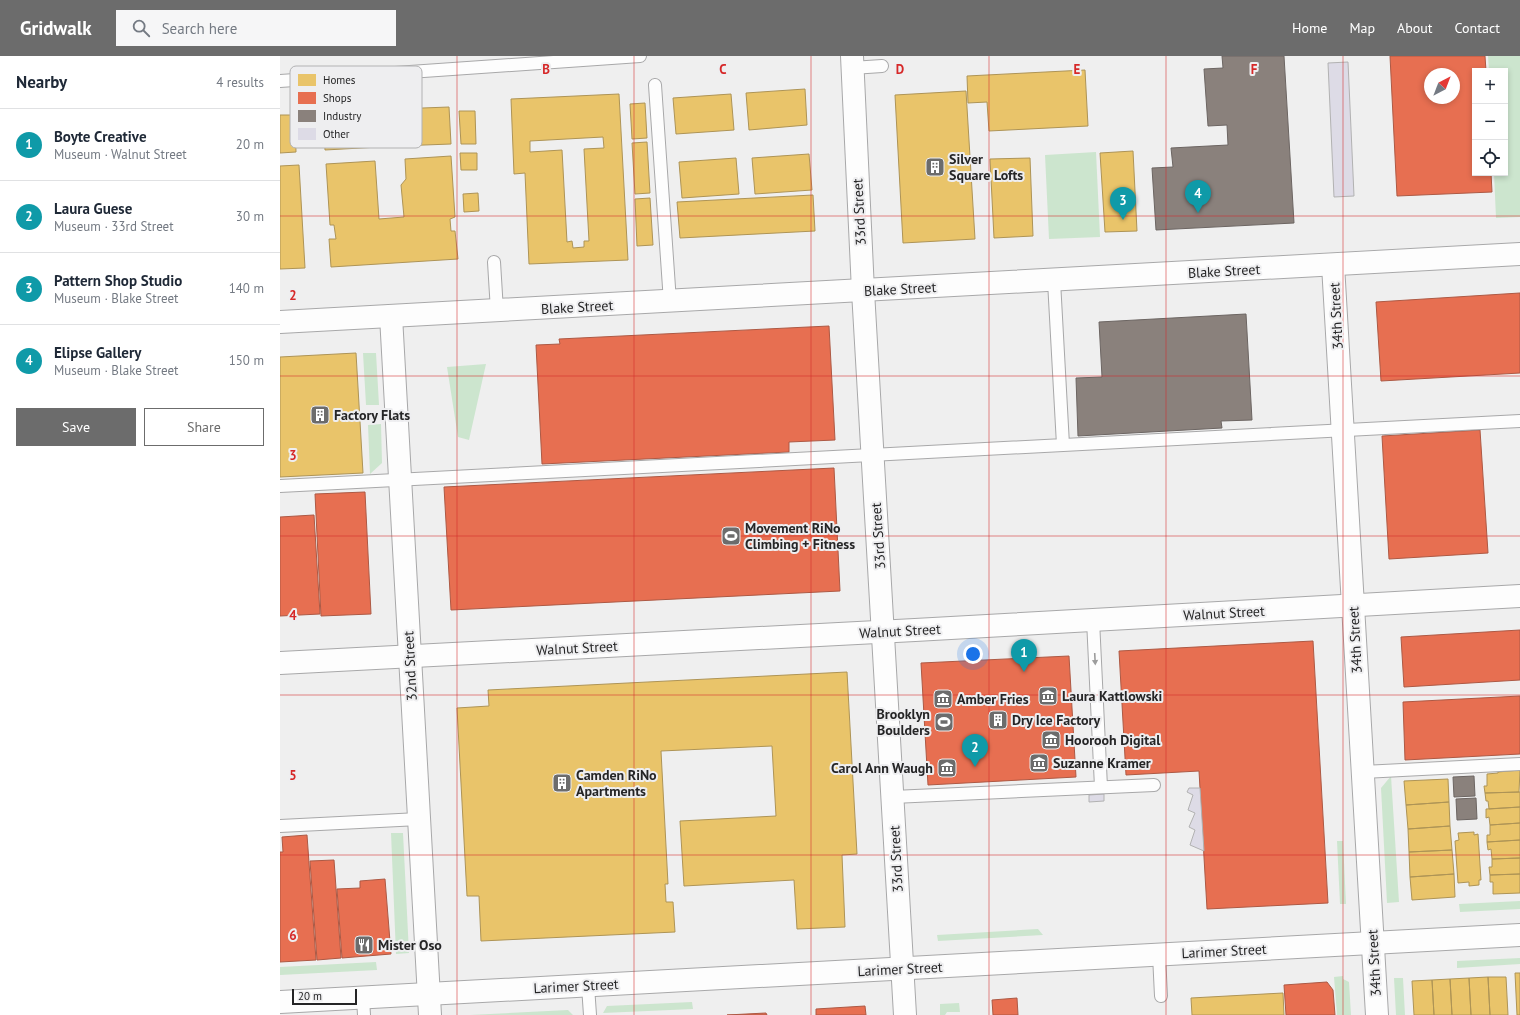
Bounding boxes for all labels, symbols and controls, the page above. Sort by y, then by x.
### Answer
search box [116,10,396,46]
text: Gridwalk [20,16,92,40]
icon: search [130,17,152,39]
text: Search here [162,19,237,38]
text: Home [1292,19,1327,37]
text: Map [1349,19,1375,37]
text: About [1397,19,1433,37]
text: Contact [1455,19,1500,37]
text: B [542,61,550,78]
text: C [719,61,727,78]
text: D [896,61,904,78]
text: E [1074,61,1081,78]
text: F [1251,61,1258,78]
legend [290,66,422,148]
north arrow [1424,68,1460,104]
map controls [1472,68,1508,176]
button: + [1472,68,1508,104]
text: Nearby [16,71,67,93]
text: Homes [323,73,356,87]
text: 4 results [216,74,264,91]
text: Shops [323,91,352,105]
button: − [1472,104,1508,140]
text: Industry [323,109,362,123]
text: Boyte Creative [54,127,147,146]
text: Other [323,127,350,141]
text: 1 [25,136,33,153]
text: 20 m [236,136,264,153]
button: locate [1472,140,1508,176]
text: Museum · Walnut Street [54,146,187,163]
place label: Silver Square Lofts [949,150,1023,184]
building icon: Silver Square Lofts [924,156,946,178]
street label: 33rd Street [848,178,870,246]
pin: 4 [1185,180,1211,213]
pin: 3 [1110,187,1136,220]
text: Laura Guese [54,199,132,218]
text: 2 [25,208,33,225]
text: 30 m [236,208,264,225]
text: Museum · 33rd Street [54,218,174,235]
street label: Blake Street [1187,260,1261,282]
text: Pattern Shop Studio [54,271,182,290]
street label: Blake Street [863,278,937,300]
text: 3 [25,280,33,297]
text: 140 m [229,280,264,297]
street label: 34th Street [1325,282,1347,350]
text: 2 [289,287,297,304]
text: Museum · Blake Street [54,290,179,307]
street label: Blake Street [540,296,614,318]
text: Elipse Gallery [54,343,141,362]
text: 4 [25,352,33,369]
text: 150 m [229,352,264,369]
text: Museum · Blake Street [54,362,179,379]
building icon: Factory Flats [309,404,331,426]
place label: Factory Flats [334,406,410,424]
button: Save [16,408,136,446]
button: Share [144,408,264,446]
text: 3 [289,447,297,464]
street label: 33rd Street [867,502,889,570]
place label: Movement RiNo Climbing + Fitness [745,519,855,553]
sports icon: Movement RiNo Climbing + Fitness [720,525,742,547]
street label: Walnut Street [1183,602,1265,624]
street label: 34th Street [1344,606,1366,674]
text: 4 [289,607,297,624]
street label: Walnut Street [859,620,941,642]
street label: 32nd Street [399,630,421,701]
street label: Walnut Street [536,637,618,659]
pin: 1 [1011,639,1037,672]
your location [963,644,983,664]
one-way arrow [1092,653,1098,666]
museum icon: Laura Kattlowski [1037,685,1059,707]
place label: Laura Kattlowski [1062,687,1162,705]
museum icon: Amber Fries [932,688,954,710]
place label: Amber Fries [957,690,1029,708]
place label: Brooklyn Boulders [876,705,930,739]
building icon: Dry Ice Factory [987,709,1009,731]
sports icon: Brooklyn Boulders [933,711,955,733]
place label: Dry Ice Factory [1012,711,1101,729]
museum icon: Hoorooh Digital [1040,729,1062,751]
place label: Hoorooh Digital [1065,731,1161,749]
pin: 2 [962,734,988,767]
museum icon: Suzanne Kramer [1028,752,1050,774]
place label: Suzanne Kramer [1053,754,1151,772]
museum icon: Carol Ann Waugh [936,757,958,779]
place label: Carol Ann Waugh [831,759,933,777]
place label: Camden RiNo Apartments [576,766,657,800]
text: 5 [289,767,297,784]
building icon: Camden RiNo Apartments [551,772,573,794]
street label: 33rd Street [885,825,907,893]
text: 6 [289,927,297,944]
street label: 34th Street [1363,929,1385,997]
restaurant icon: Mister Oso [353,934,375,956]
place label: Mister Oso [378,936,442,954]
street label: Larimer Street [1181,940,1267,962]
street label: Larimer Street [857,958,943,980]
street label: Larimer Street [533,975,619,997]
scale bar [292,987,357,1006]
text: 20 m [298,989,322,1003]

